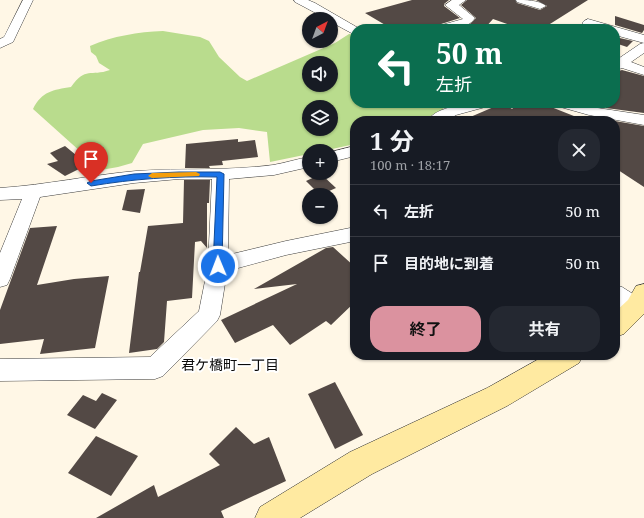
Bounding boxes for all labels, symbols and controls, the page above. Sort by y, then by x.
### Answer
north arrow [302,12,338,48]
map controls [302,12,338,224]
text: 50 m [436,34,503,72]
icon: left [370,40,422,92]
button: sound [302,56,338,92]
text: 左折 [436,72,472,96]
button: layers [302,100,338,136]
text: 1 分 [370,124,414,157]
button: close [558,129,600,171]
pin [74,142,108,183]
button: + [302,144,338,180]
icon: arrive [80,148,102,170]
text: 100 m · 18:17 [370,156,450,174]
button: − [302,188,338,224]
icon: left [370,200,392,222]
text: 左折 [404,201,434,221]
text: 50 m [565,201,600,221]
position arrow [197,245,239,287]
icon: arrive [370,252,392,274]
text: 目的地に到着 [404,253,494,273]
text: 50 m [565,253,600,273]
button: 終了 [370,306,481,352]
button: 共有 [489,306,600,352]
district label: 君ケ橋町一丁目 [181,355,279,374]

